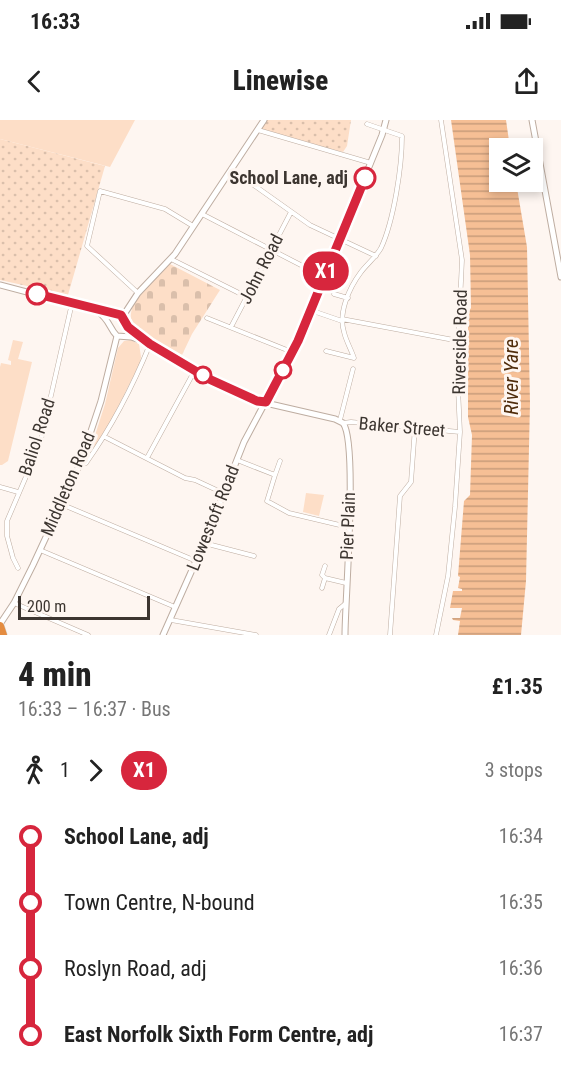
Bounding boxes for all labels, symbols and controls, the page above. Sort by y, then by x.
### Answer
text: 16:33 [30,9,81,34]
icon: back [18,65,51,98]
text: Linewise [233,65,328,97]
icon: share [510,65,543,98]
map controls [489,138,543,192]
button: layers [489,138,543,192]
place label: School Lane, adj [230,167,348,188]
marker: School Lane, adj [354,167,376,189]
street label: John Road [234,230,287,307]
line badge: X1 [299,252,353,290]
text: X1 [315,259,337,283]
unlabelled marker [26,283,48,305]
street label: Riverside Road [448,289,471,395]
water label: River Yare [499,339,523,415]
unlabelled marker [274,361,292,379]
unlabelled marker [194,366,212,384]
street label: Baliol Road [14,395,59,478]
street label: Baker Street [358,412,446,441]
street label: Middleton Road [36,428,99,539]
street label: Lowestoft Road [182,462,243,573]
street label: Pier Plain [336,492,359,560]
scale bar [18,593,150,621]
text: 200 m [27,597,66,616]
text: 4 min [18,655,92,694]
text: £1.35 [492,674,543,699]
text: 16:33 – 16:37 · Bus [18,697,171,721]
icon: walk [18,754,51,787]
icon: forward [79,754,112,787]
text: 1 [60,758,70,782]
text: X1 [133,758,155,782]
text: 3 stops [485,758,543,782]
text: School Lane, adj [64,824,209,849]
text: 16:34 [499,824,543,848]
text: Town Centre, N-bound [64,890,255,915]
text: 16:35 [499,890,543,914]
text: Roslyn Road, adj [64,956,207,981]
text: 16:36 [499,956,543,980]
text: East Norfolk Sixth Form Centre, adj [64,1022,373,1047]
text: 16:37 [499,1022,543,1046]

